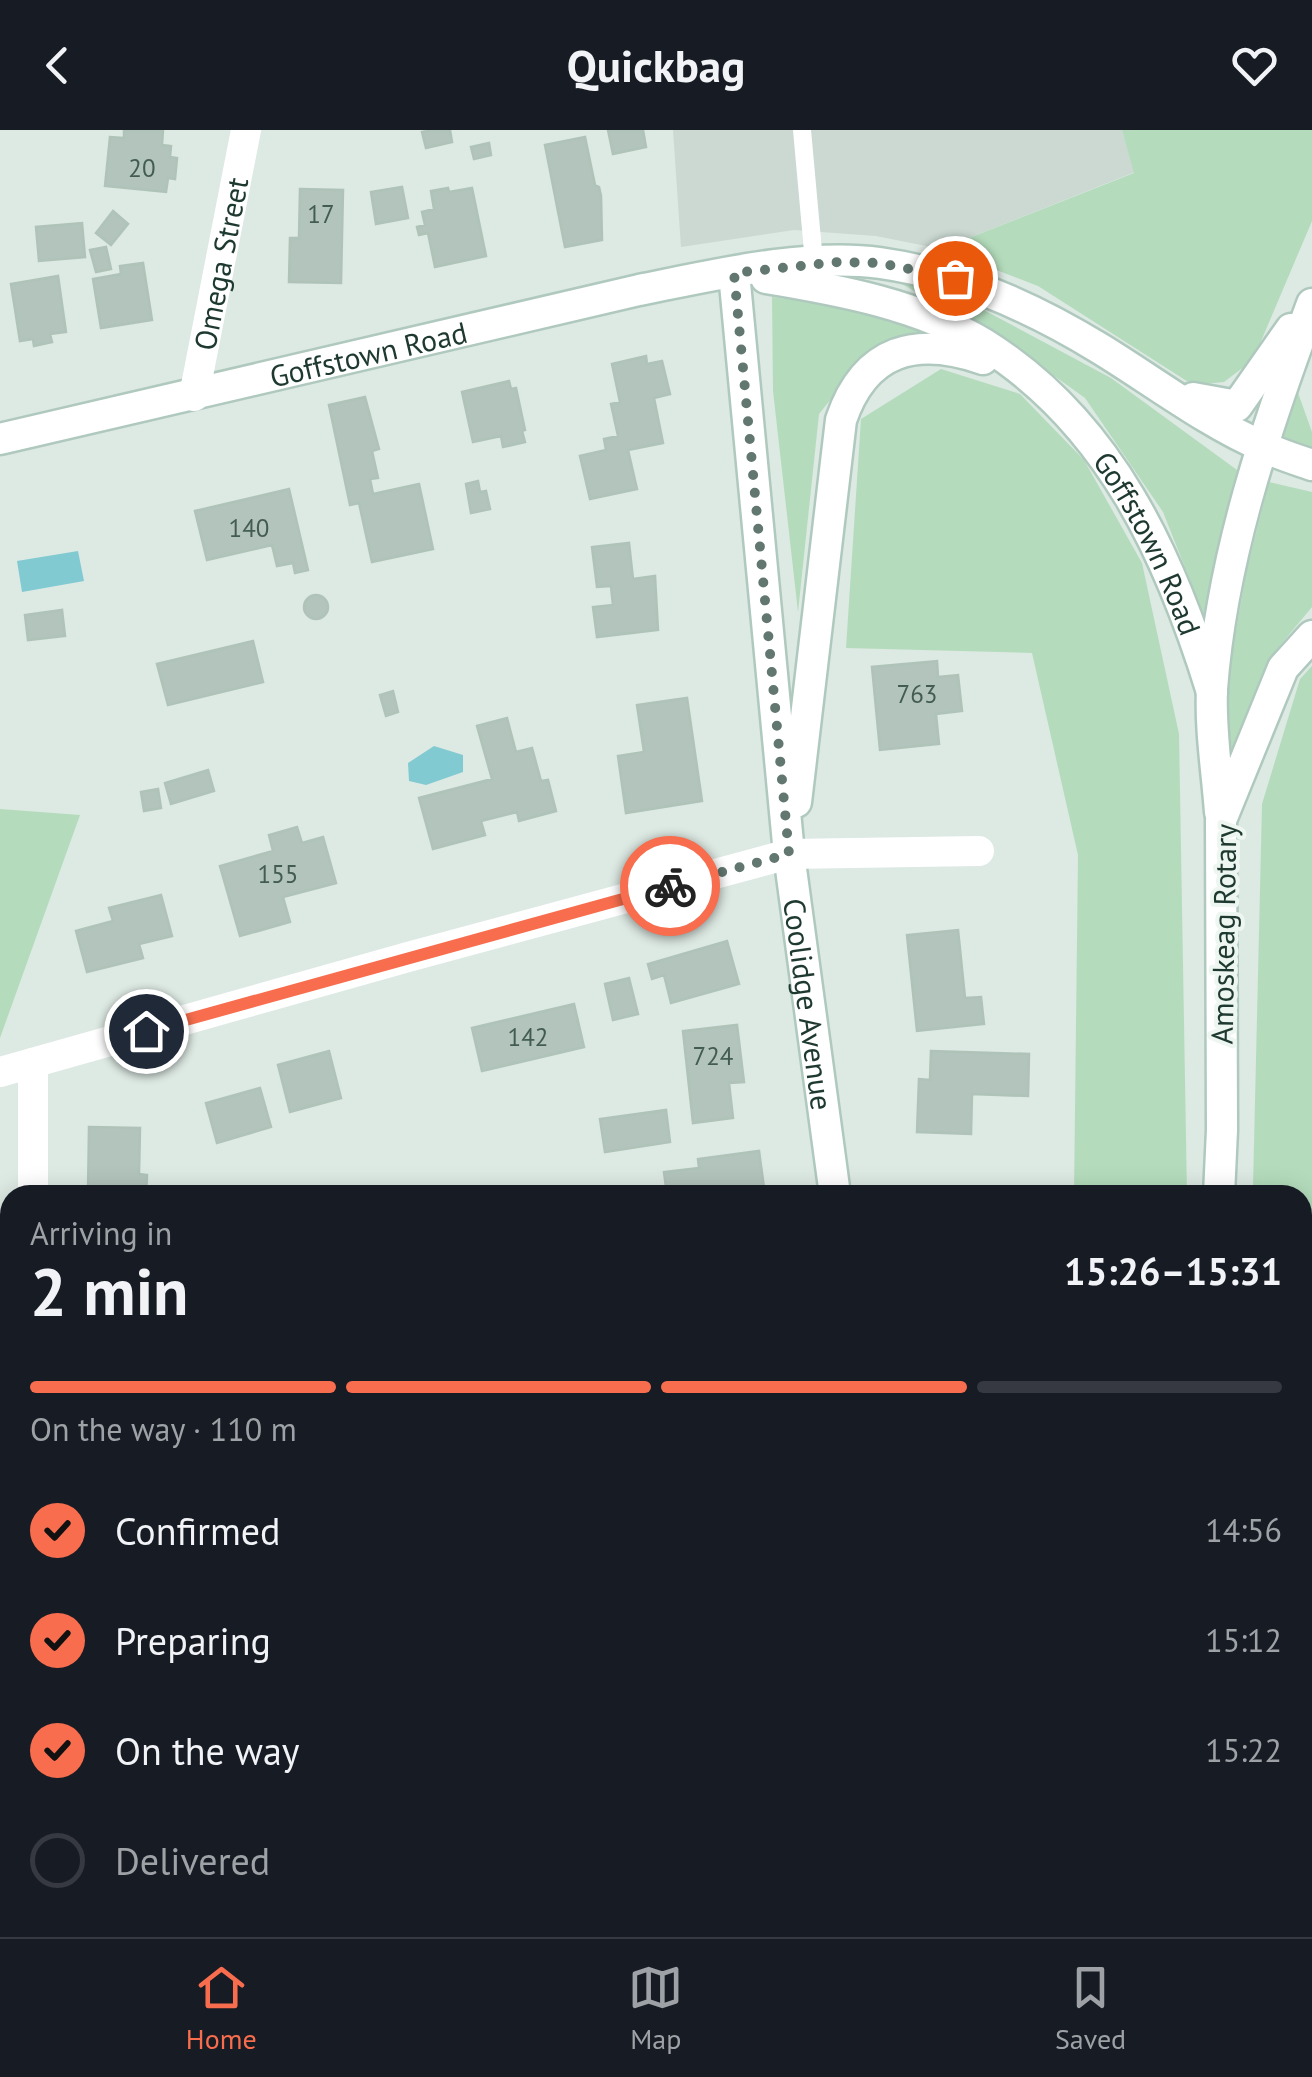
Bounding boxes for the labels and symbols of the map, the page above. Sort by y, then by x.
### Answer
house number: 20 [128,152,156,184]
street label: Omega Street [184,174,256,353]
house number: 17 [307,198,335,230]
pin [913,236,998,321]
street label: Goffstown Road [266,311,471,395]
street label: Goffstown Road [1086,443,1211,640]
house number: 140 [229,512,269,544]
house number: 763 [897,678,937,710]
street label: Amoskeag Rotary [1202,823,1244,1045]
courier [620,836,720,936]
house number: 155 [258,858,298,890]
street label: Coolidge Avenue [776,896,843,1112]
pin [104,989,189,1074]
house number: 142 [508,1021,548,1053]
house number: 724 [693,1040,734,1072]

